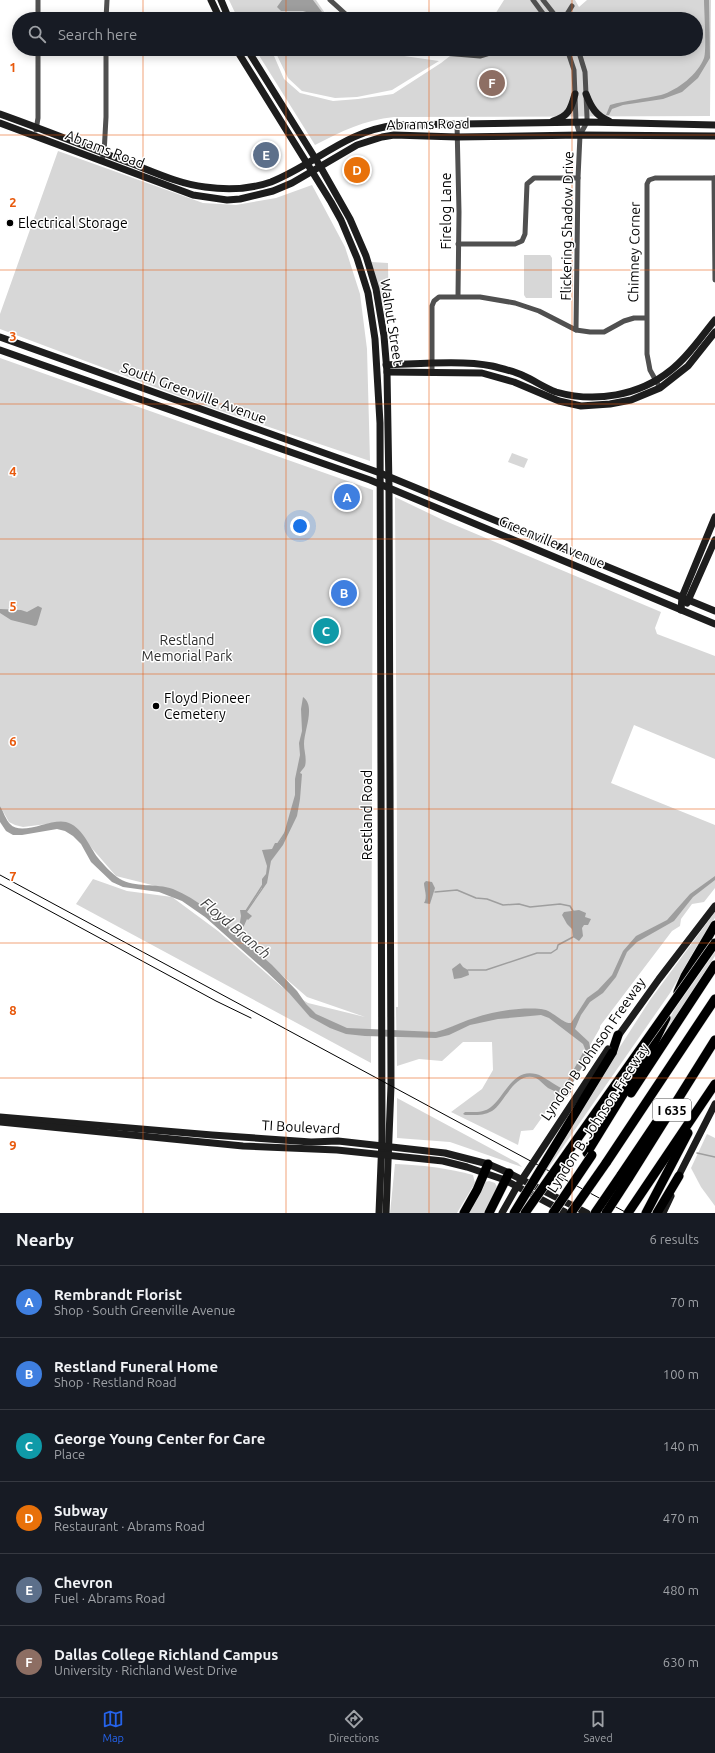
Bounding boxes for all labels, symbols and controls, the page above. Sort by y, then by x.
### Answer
search box [12,12,703,56]
icon: search [26,23,48,45]
text: Search here [58,26,137,43]
text: 1 [9,60,17,74]
pin: F [479,68,505,98]
street label: Abrams Road [386,115,470,133]
street label: Abrams Road [63,127,147,171]
pin: E [253,140,279,170]
street label: Flickering Shadow Drive [558,151,576,301]
pin: D [344,155,370,185]
street label: Firelog Lane [438,173,454,249]
text: 2 [9,195,17,209]
street label: Chimney Corner [625,201,643,303]
place label: Electrical Storage [18,215,128,231]
marker: Electrical Storage [5,218,15,228]
street label: Walnut Street [377,278,407,367]
text: 3 [9,329,17,343]
street label: South Greenville Avenue [119,359,269,427]
text: 4 [9,464,17,478]
pin: A [334,482,360,512]
street label: Greenville Avenue [497,512,607,572]
your location [290,516,310,536]
pin: B [331,578,357,608]
text: 5 [9,599,17,613]
pin: C [313,616,339,646]
park label: Restland Memorial Park [142,632,232,664]
place label: Floyd Pioneer Cemetery [164,690,251,722]
marker: Floyd Pioneer Cemetery [151,701,161,711]
text: 6 [9,734,17,748]
street label: Restland Road [359,770,375,860]
text: 7 [9,869,17,883]
water label: Floyd Branch [198,894,274,962]
street label: Lyndon B Johnson Freeway [538,974,649,1123]
text: 8 [9,1003,17,1017]
street label: Lyndon B. Johnson Freeway [544,1040,652,1195]
road number: I 635 [653,1099,691,1121]
street label: TI Boulevard [261,1117,341,1137]
text: 9 [9,1138,17,1152]
text: Nearby [16,1230,74,1249]
text: 6 results [649,1232,699,1246]
text: Rembrandt Florist [54,1286,182,1303]
text: A [24,1295,34,1309]
text: 70 m [670,1295,699,1309]
text: Shop · South Greenville Avenue [54,1303,236,1317]
text: Restland Funeral Home [54,1358,218,1375]
text: B [25,1367,33,1381]
text: 100 m [663,1367,699,1381]
text: Shop · Restland Road [54,1375,177,1389]
text: George Young Center for Care [54,1430,265,1447]
text: C [25,1439,33,1453]
text: 140 m [663,1439,699,1453]
text: Place [54,1447,85,1461]
text: Subway [54,1502,108,1519]
text: D [24,1511,34,1525]
text: 470 m [663,1511,699,1525]
text: Restaurant · Abrams Road [54,1519,205,1533]
text: Chevron [54,1574,113,1591]
text: E [25,1583,33,1597]
text: 480 m [663,1583,699,1597]
text: Fuel · Abrams Road [54,1591,165,1605]
text: Dallas College Richland Campus [54,1646,278,1663]
text: F [25,1655,33,1669]
text: 630 m [663,1655,699,1669]
text: University · Richland West Drive [54,1663,238,1677]
tab: Map [102,1708,124,1744]
tab: Directions [329,1708,379,1744]
tab: Saved [583,1708,613,1744]

